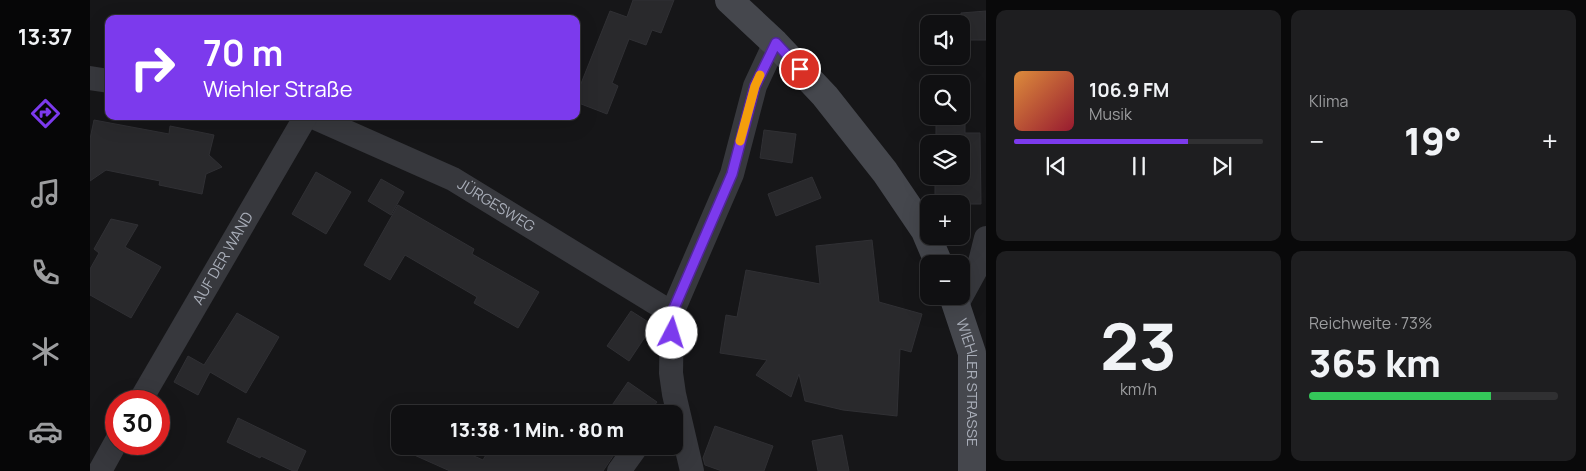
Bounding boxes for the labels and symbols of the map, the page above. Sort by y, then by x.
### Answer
pin [779,48,821,90]
street label: JÜRGESWEG [454,173,540,237]
street label: AUF DER WAND [187,208,258,309]
position arrow [645,306,697,358]
street label: WIEHLER STRASSE [951,316,983,447]
speed limit sign: 30 [105,390,170,455]

